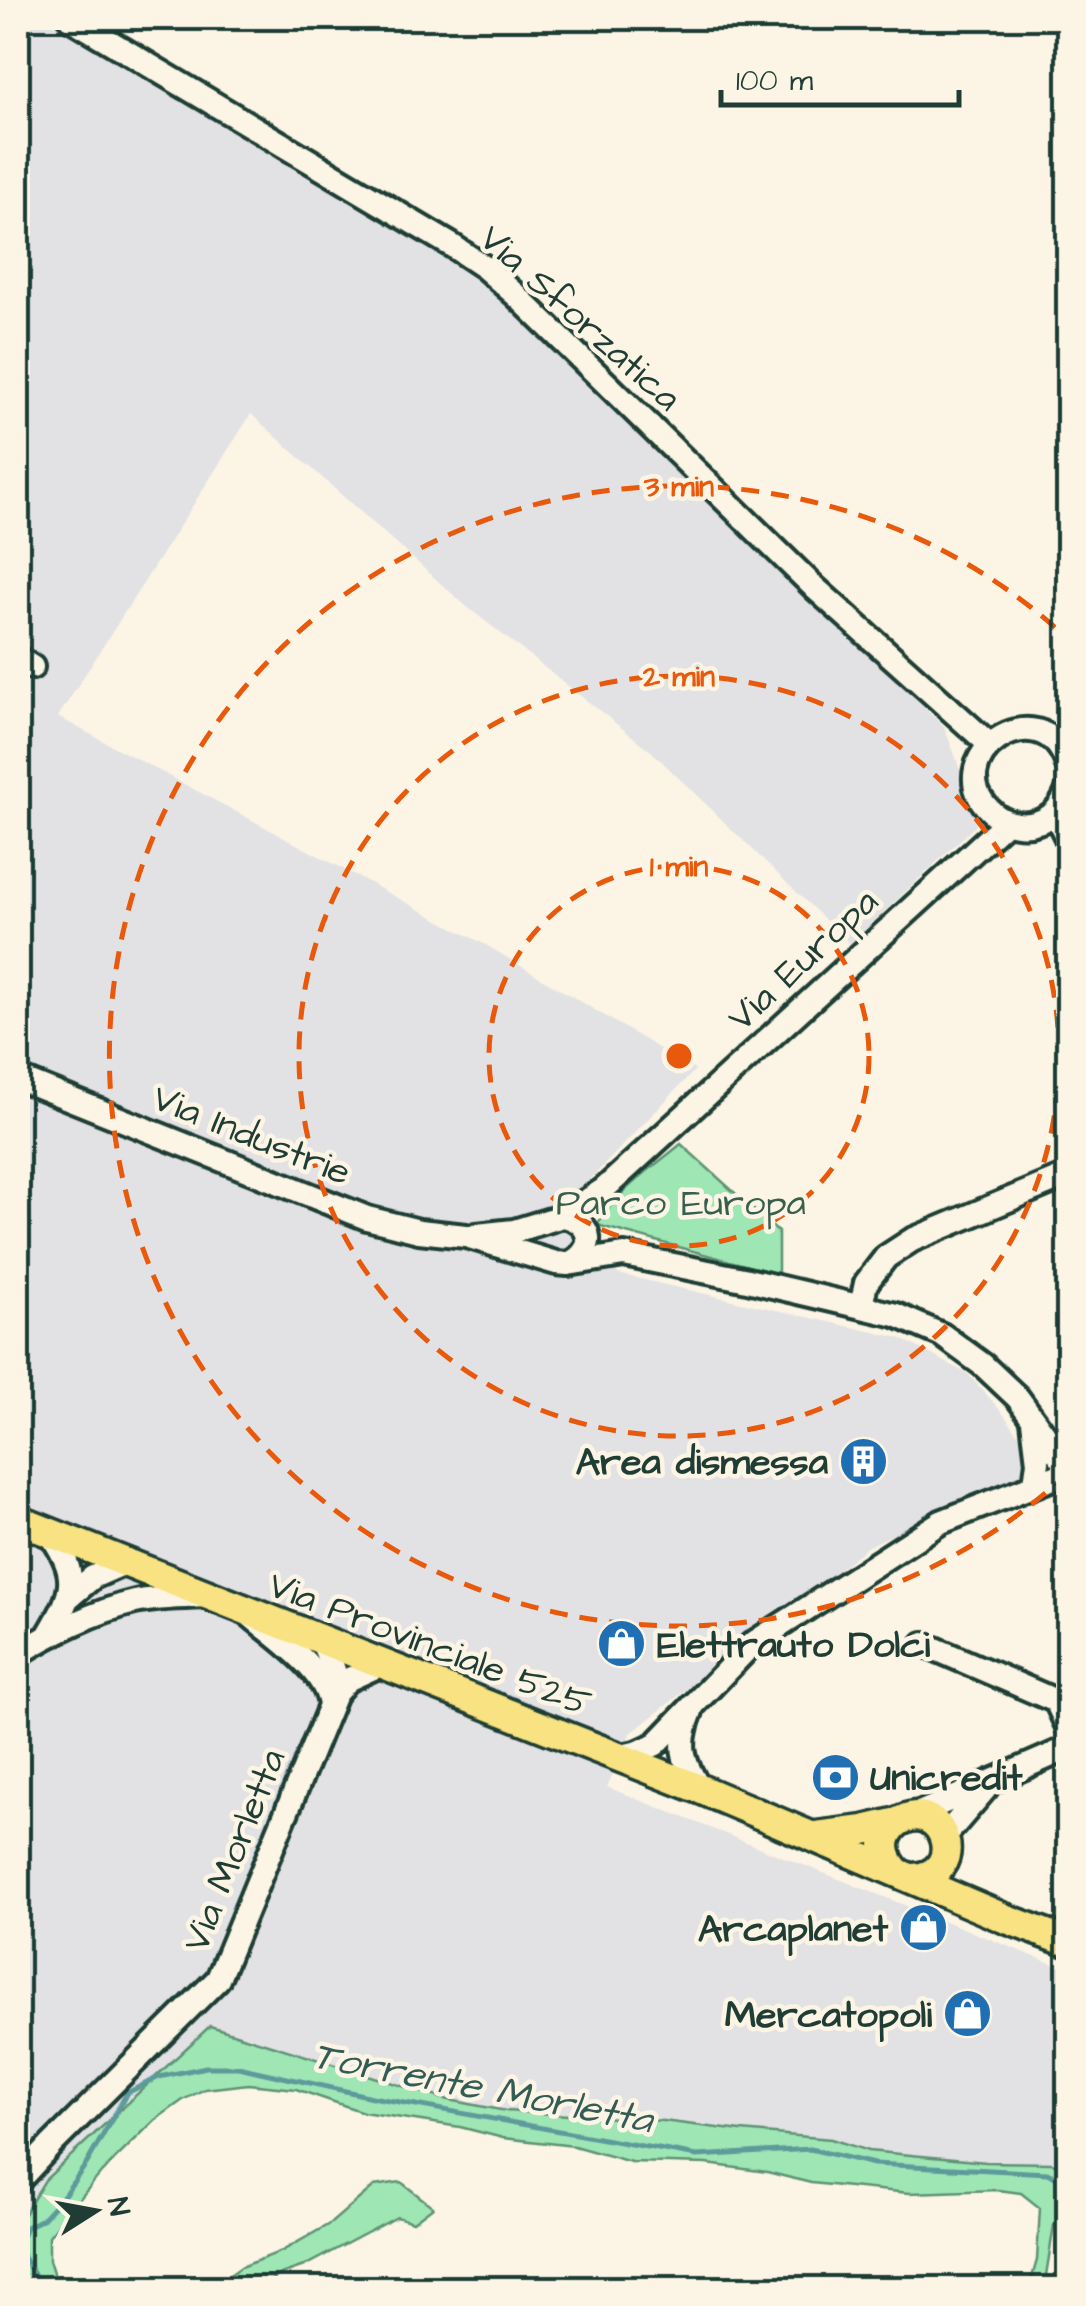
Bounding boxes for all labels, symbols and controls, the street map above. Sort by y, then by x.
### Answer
scale bar [721,45,958,107]
text: 100 m [736,60,814,102]
street label: Via Sforzatica [467,213,692,423]
text: 3 min [643,466,714,508]
text: 2 min [642,656,715,698]
text: 1 min [650,846,708,888]
street label: Via Europa [717,877,890,1044]
centre of rings [661,1038,697,1074]
street label: Via Industrie [144,1073,358,1199]
park label: Parco Europa [556,1178,806,1230]
building icon: Area dismessa [837,1435,889,1487]
place label: Area dismessa [576,1437,829,1489]
street label: Via Provinciale 525 [261,1559,598,1730]
shop icon: Elettrauto Dolci [596,1618,648,1670]
place label: Elettrauto Dolci [657,1620,930,1672]
street label: Via Morletta [171,1742,299,1960]
bank icon: Unicredit [809,1751,861,1803]
place label: Unicredit [870,1753,1023,1805]
shop icon: Arcaplanet [897,1902,949,1954]
place label: Arcaplanet [698,1904,889,1957]
shop icon: Mercatopoli [941,1988,993,2040]
place label: Mercatopoli [725,1990,932,2043]
water label: Torrente Morletta [308,2029,659,2149]
north arrow [45,2161,145,2261]
text: N [97,2194,139,2219]

